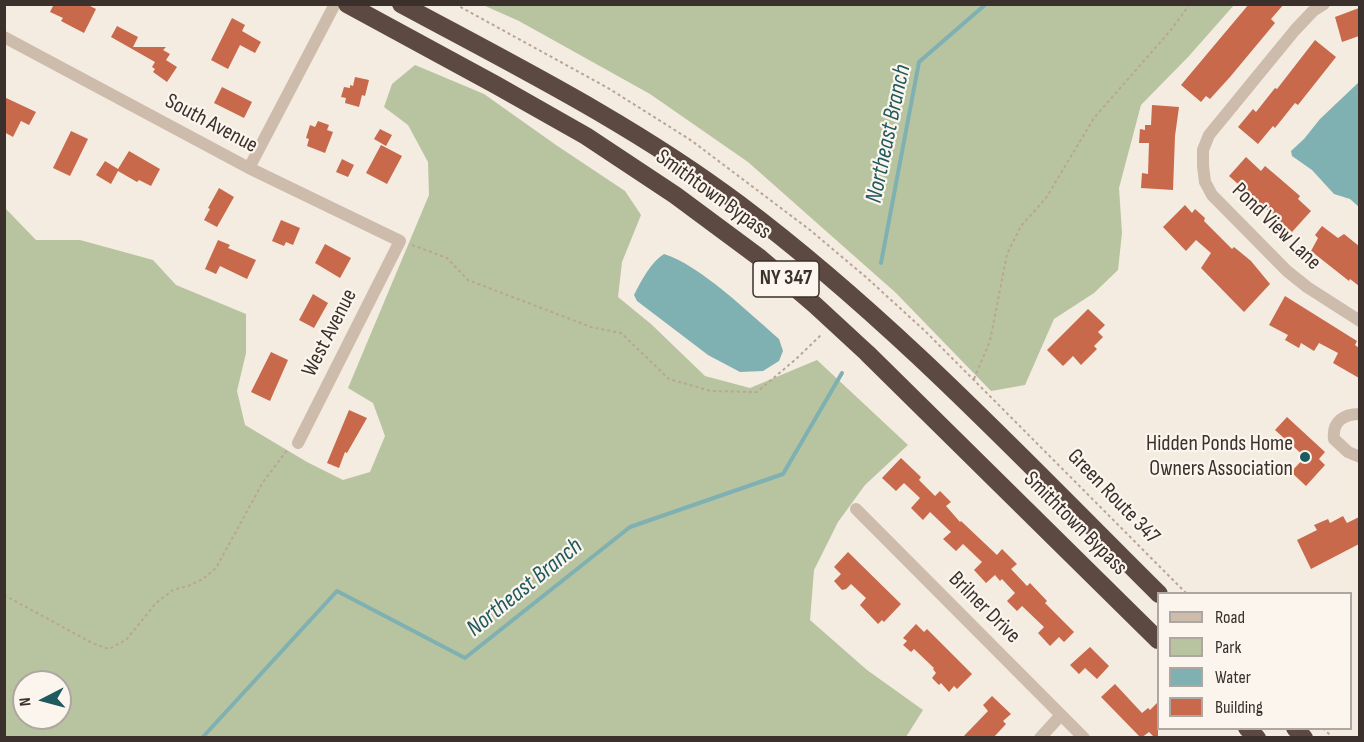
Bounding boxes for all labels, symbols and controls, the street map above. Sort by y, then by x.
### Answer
water label: Northeast Branch [860,62,918,206]
street label: South Avenue [160,89,262,159]
street label: Smithtown Bypass [650,144,776,246]
street label: Pond View Lane [1226,178,1326,276]
road number: NY 347 [753,261,819,297]
street label: West Avenue [297,285,363,381]
place label: Hidden Ponds Home Owners Association [1146,431,1293,482]
street label: Green Route 347 [1061,444,1165,550]
marker: Hidden Ponds Home Owners Association [1298,450,1312,464]
street label: Smithtown Bypass [1018,467,1132,581]
water label: Northeast Branch [461,533,589,643]
street label: Brilner Drive [943,567,1025,649]
legend [1157,592,1352,730]
text: Road [1215,607,1245,628]
text: Park [1215,637,1241,658]
text: Water [1215,667,1251,688]
north arrow [12,670,72,730]
text: N [16,696,35,707]
text: Building [1215,697,1263,718]

